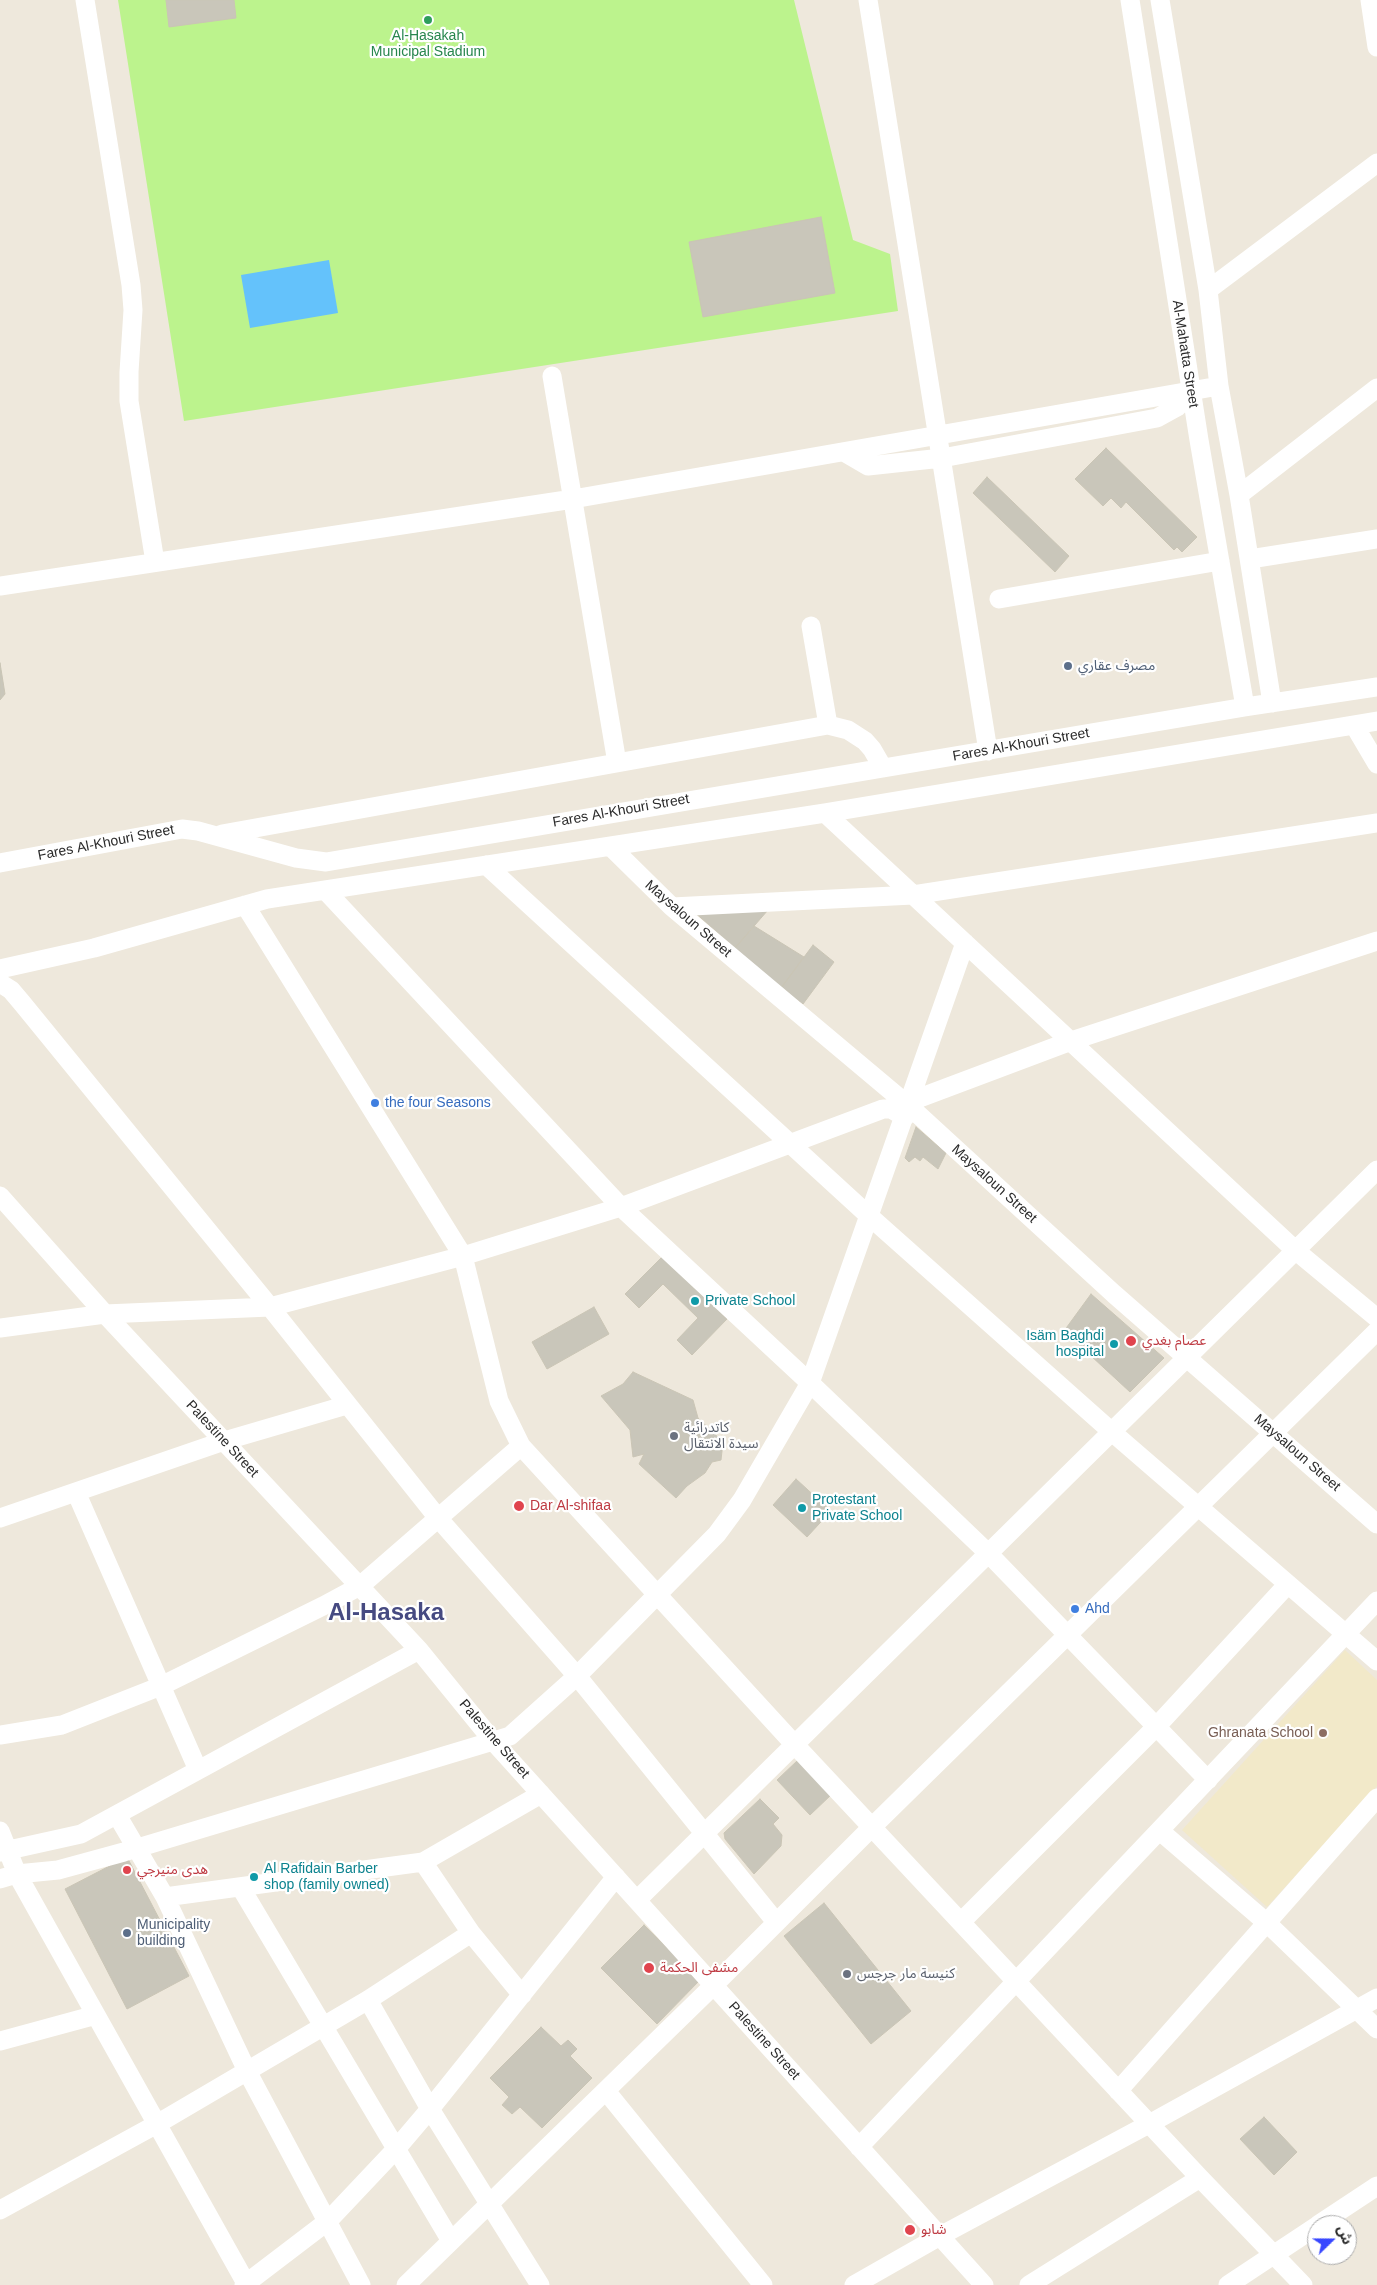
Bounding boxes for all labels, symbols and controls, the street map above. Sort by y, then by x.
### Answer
marker: Al-Hasakah Municipal Stadium [422,14,434,26]
place label: Al-Hasakah Municipal Stadium [371,28,485,60]
street label: Al-Mahatta Street [1168,299,1202,409]
place label: مصرف عقاري [1078,658,1155,674]
marker: مصرف عقاري [1062,660,1074,672]
street label: Fares Al-Khouri Street [951,725,1091,765]
street label: Fares Al-Khouri Street [551,791,691,831]
street label: Fares Al-Khouri Street [36,822,176,864]
street label: Maysaloun Street [641,877,735,961]
place label: the four Seasons [385,1095,491,1111]
marker: the four Seasons [369,1097,381,1109]
street label: Maysaloun Street [948,1141,1040,1227]
place label: Private School [705,1293,795,1309]
marker: Private School [689,1295,701,1307]
place label: Isäm Baghdi hospital [1026,1328,1104,1360]
place label: عصام بغدي [1142,1333,1206,1349]
marker: عصام بغدي [1124,1334,1138,1348]
marker: Isäm Baghdi hospital [1108,1338,1120,1350]
street label: Palestine Street [182,1397,262,1481]
street label: Maysaloun Street [1250,1411,1344,1495]
place label: كاتدرائية سيدة الانتقال [684,1420,758,1452]
marker: كاتدرائية سيدة الانتقال [668,1430,680,1442]
place label: Protestant Private School [812,1492,902,1524]
place label: Dar Al-shifaa [530,1498,611,1514]
marker: Dar Al-shifaa [512,1499,526,1513]
marker: Protestant Private School [796,1502,808,1514]
district label: Al-Hasaka [328,1599,444,1627]
place label: Ahd [1085,1601,1110,1617]
marker: Ahd [1069,1603,1081,1615]
street label: Palestine Street [455,1696,533,1782]
place label: Ghranata School [1208,1725,1313,1741]
marker: Ghranata School [1317,1727,1329,1739]
place label: Al Rafidain Barber shop (family owned) [264,1861,389,1894]
place label: هدى منيرجي [137,1862,208,1878]
marker: هدى منيرجي [121,1864,133,1876]
marker: Al Rafidain Barber shop (family owned) [248,1871,260,1883]
place label: Municipality building [137,1917,210,1950]
marker: Municipality building [121,1927,133,1939]
place label: مشفى الحكمة [660,1960,738,1976]
marker: مشفى الحكمة [642,1961,656,1975]
place label: كنيسة مار جرجس [857,1966,955,1982]
marker: كنيسة مار جرجس [841,1968,853,1980]
street label: Palestine Street [725,1999,803,2083]
north arrow [1307,2215,1357,2265]
place label: شابو [921,2222,946,2238]
marker: شابو [903,2223,917,2237]
text: ش [1334,2223,1356,2247]

